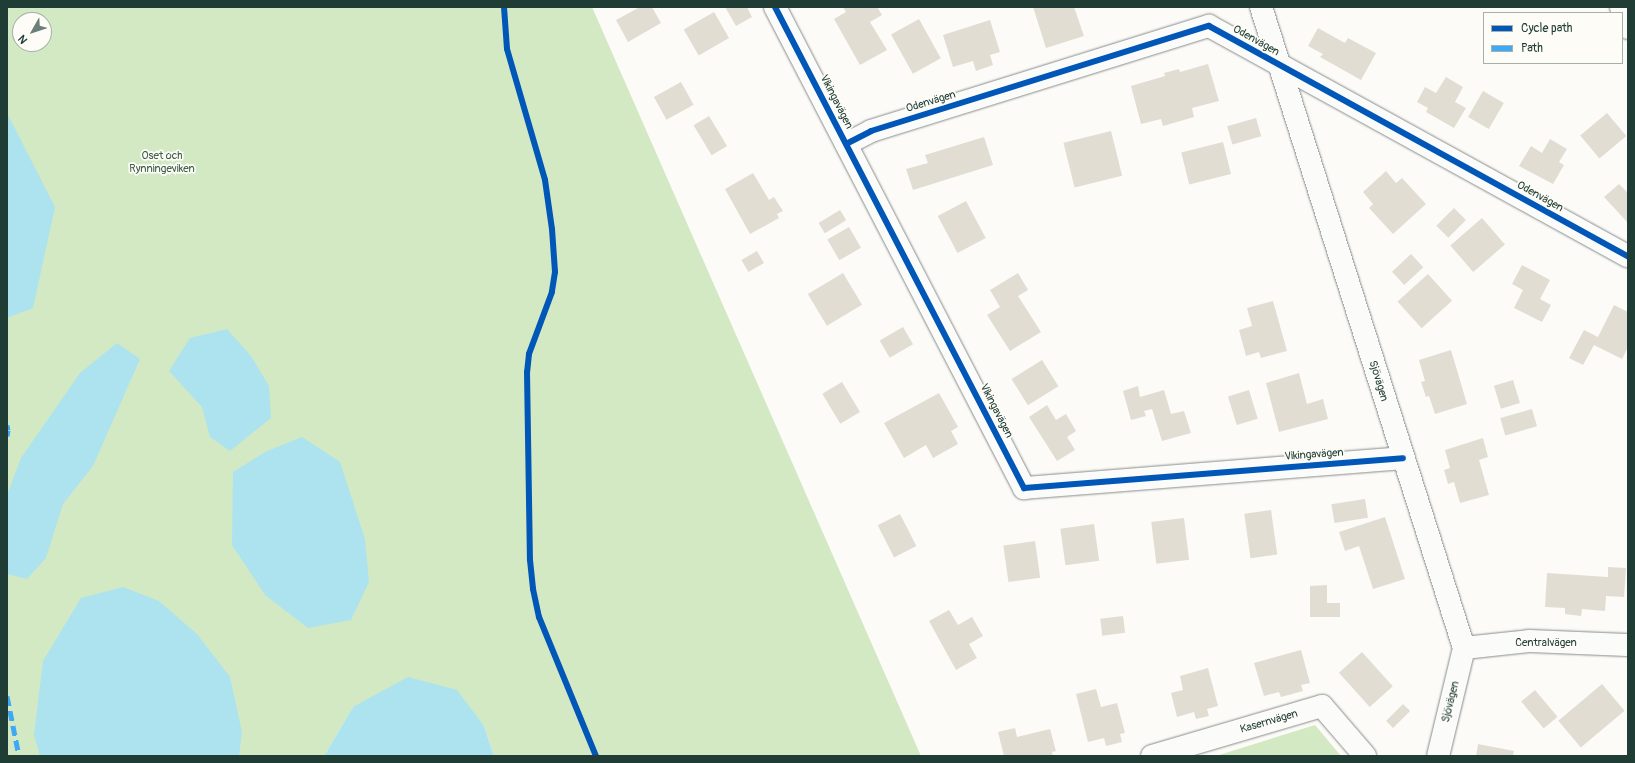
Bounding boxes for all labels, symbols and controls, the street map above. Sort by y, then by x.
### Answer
north arrow [12,12,52,52]
legend [1483,12,1623,64]
text: Cycle path [1521,21,1572,36]
street label: Odenvägen [1230,23,1282,59]
text: N [16,32,30,46]
text: Path [1521,41,1543,56]
street label: Vikingavägen [817,73,855,131]
street label: Odenvägen [905,88,957,116]
park label: Oset och Rynningeviken [129,150,195,176]
street label: Odenvägen [1514,179,1566,215]
street label: Sjövägen [1366,359,1390,403]
street label: Vikingavägen [977,382,1015,440]
street label: Vikingavägen [1284,446,1344,464]
street label: Centralvägen [1515,636,1577,650]
street label: Sjövägen [1440,680,1462,724]
street label: Kasernvägen [1239,707,1299,737]

